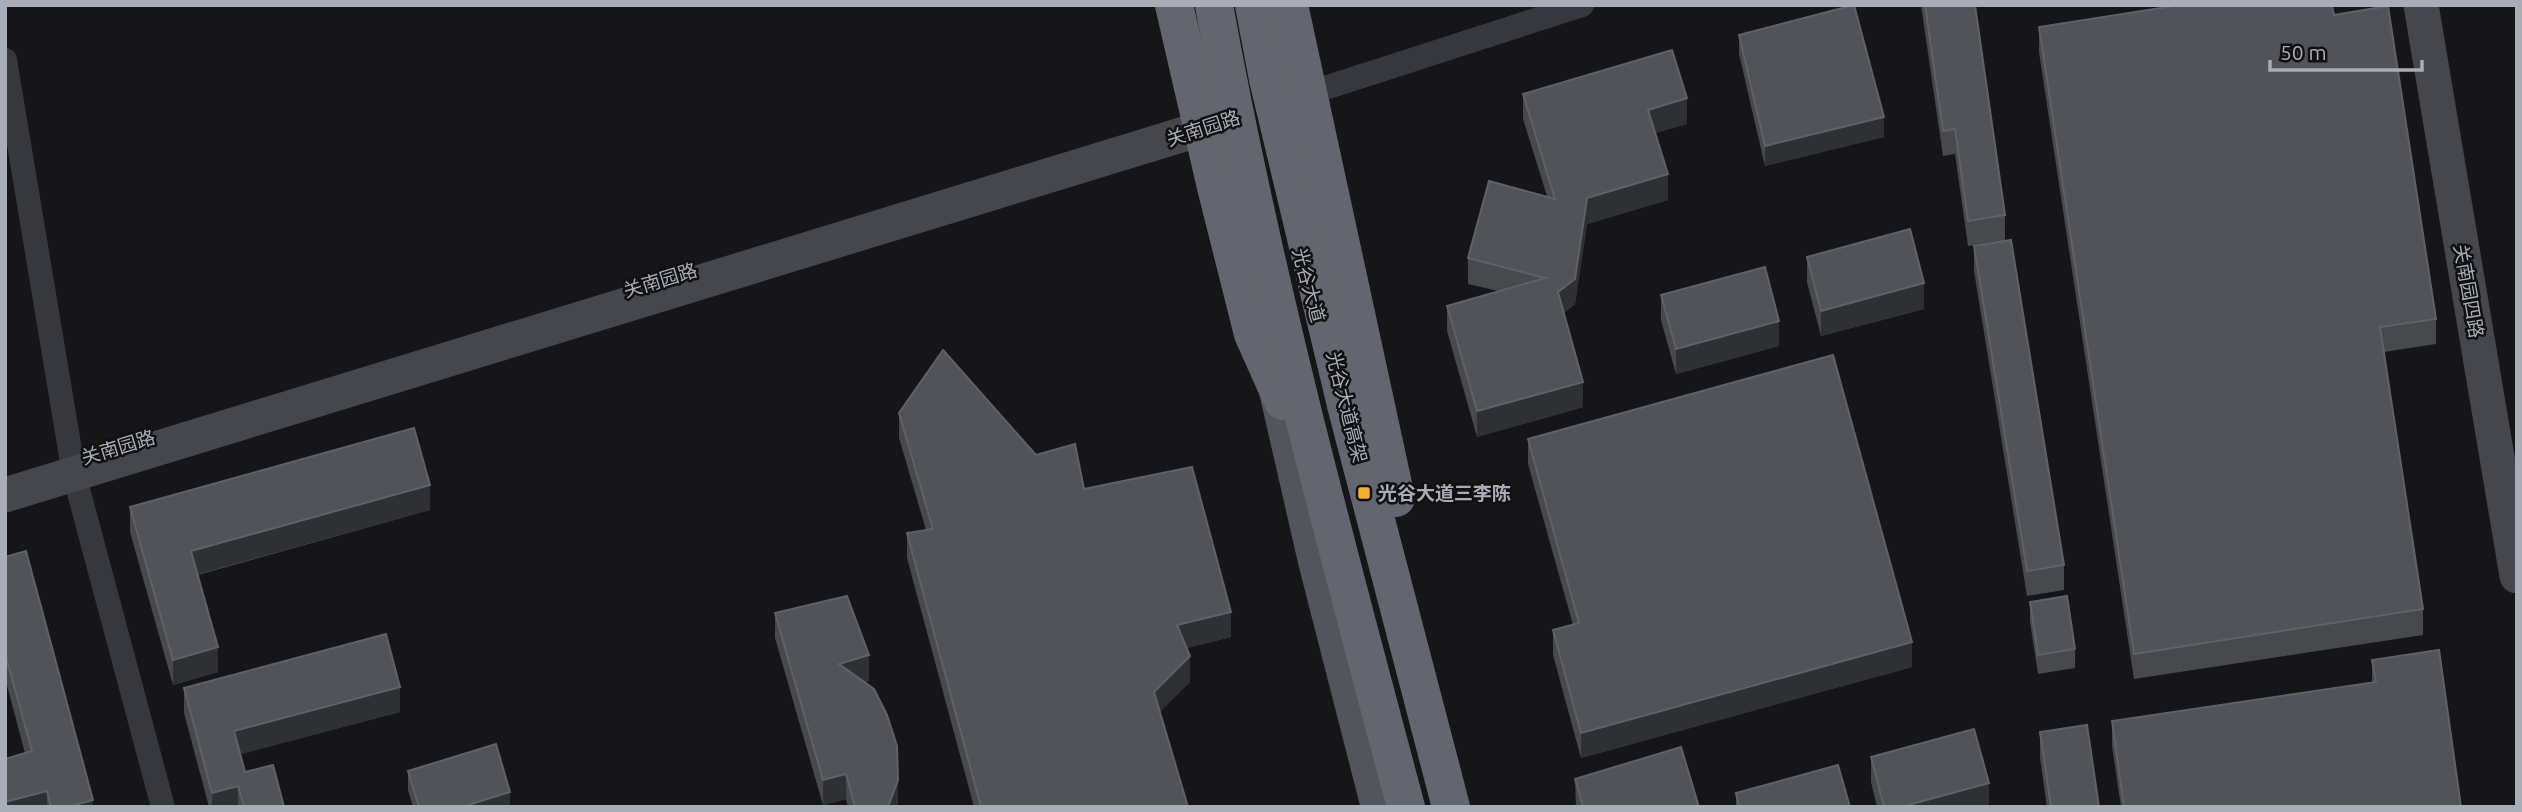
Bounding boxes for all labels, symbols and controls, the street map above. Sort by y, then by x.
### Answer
scale bar [2270,28,2422,72]
text: 50 m [2280,40,2327,64]
street label: 关南园路 [1163,106,1243,150]
street label: 关南园四路 [2450,242,2488,340]
street label: 光谷大道 [1289,245,1329,325]
street label: 关南园路 [620,258,700,302]
street label: 光谷大道高架 [1323,349,1371,465]
street label: 关南园路 [78,425,158,469]
place label: 光谷大道三李陈 [1378,482,1511,504]
marker: 光谷大道三李陈 [1356,485,1372,501]

